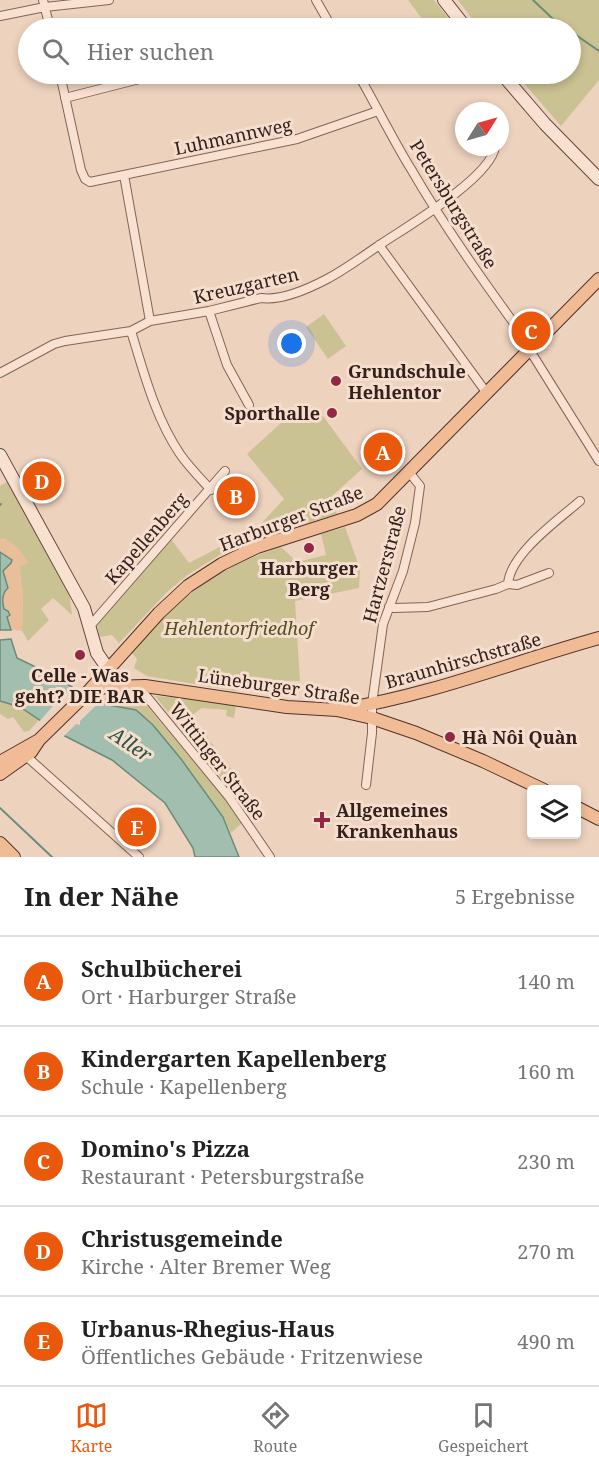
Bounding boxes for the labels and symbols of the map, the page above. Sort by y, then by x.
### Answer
north arrow [455,102,509,156]
street label: Luhmannweg [172,112,294,160]
street label: Petersburgstraße [405,135,503,273]
street label: Kreuzgarten [191,261,301,309]
pin: C [512,308,550,354]
your location [277,329,306,358]
place label: Grundschule Hehlentor [348,359,466,404]
marker: Grundschule Hehlentor [329,374,343,388]
place label: Sporthalle [224,401,320,425]
marker: Sporthalle [325,406,339,420]
pin: A [364,430,403,474]
pin: D [22,458,62,504]
pin: B [216,474,256,518]
street label: Harburger Straße [216,480,366,556]
street label: Kapellenberg [99,487,193,589]
street label: Hartzerstraße [357,503,411,625]
marker: Harburger Berg [302,541,316,555]
place label: Harburger Berg [260,556,359,601]
park label: Hehlentorfriedhof [163,616,317,640]
street label: Braunhirschstraße [382,626,544,694]
marker: Celle - Was geht? DIE BAR [73,648,87,662]
place label: Celle - Was geht? DIE BAR [15,663,145,708]
street label: Lüneburger Straße [197,663,361,709]
street label: Wittinger Straße [165,697,271,825]
water label: Aller [103,719,158,768]
place label: Hà Nôi Quàn [462,725,577,749]
marker: Hà Nôi Quàn [443,730,457,744]
place label: Allgemeines Krankenhaus [336,798,458,843]
pin: E [118,804,156,850]
marker: Allgemeines Krankenhaus [313,811,331,829]

